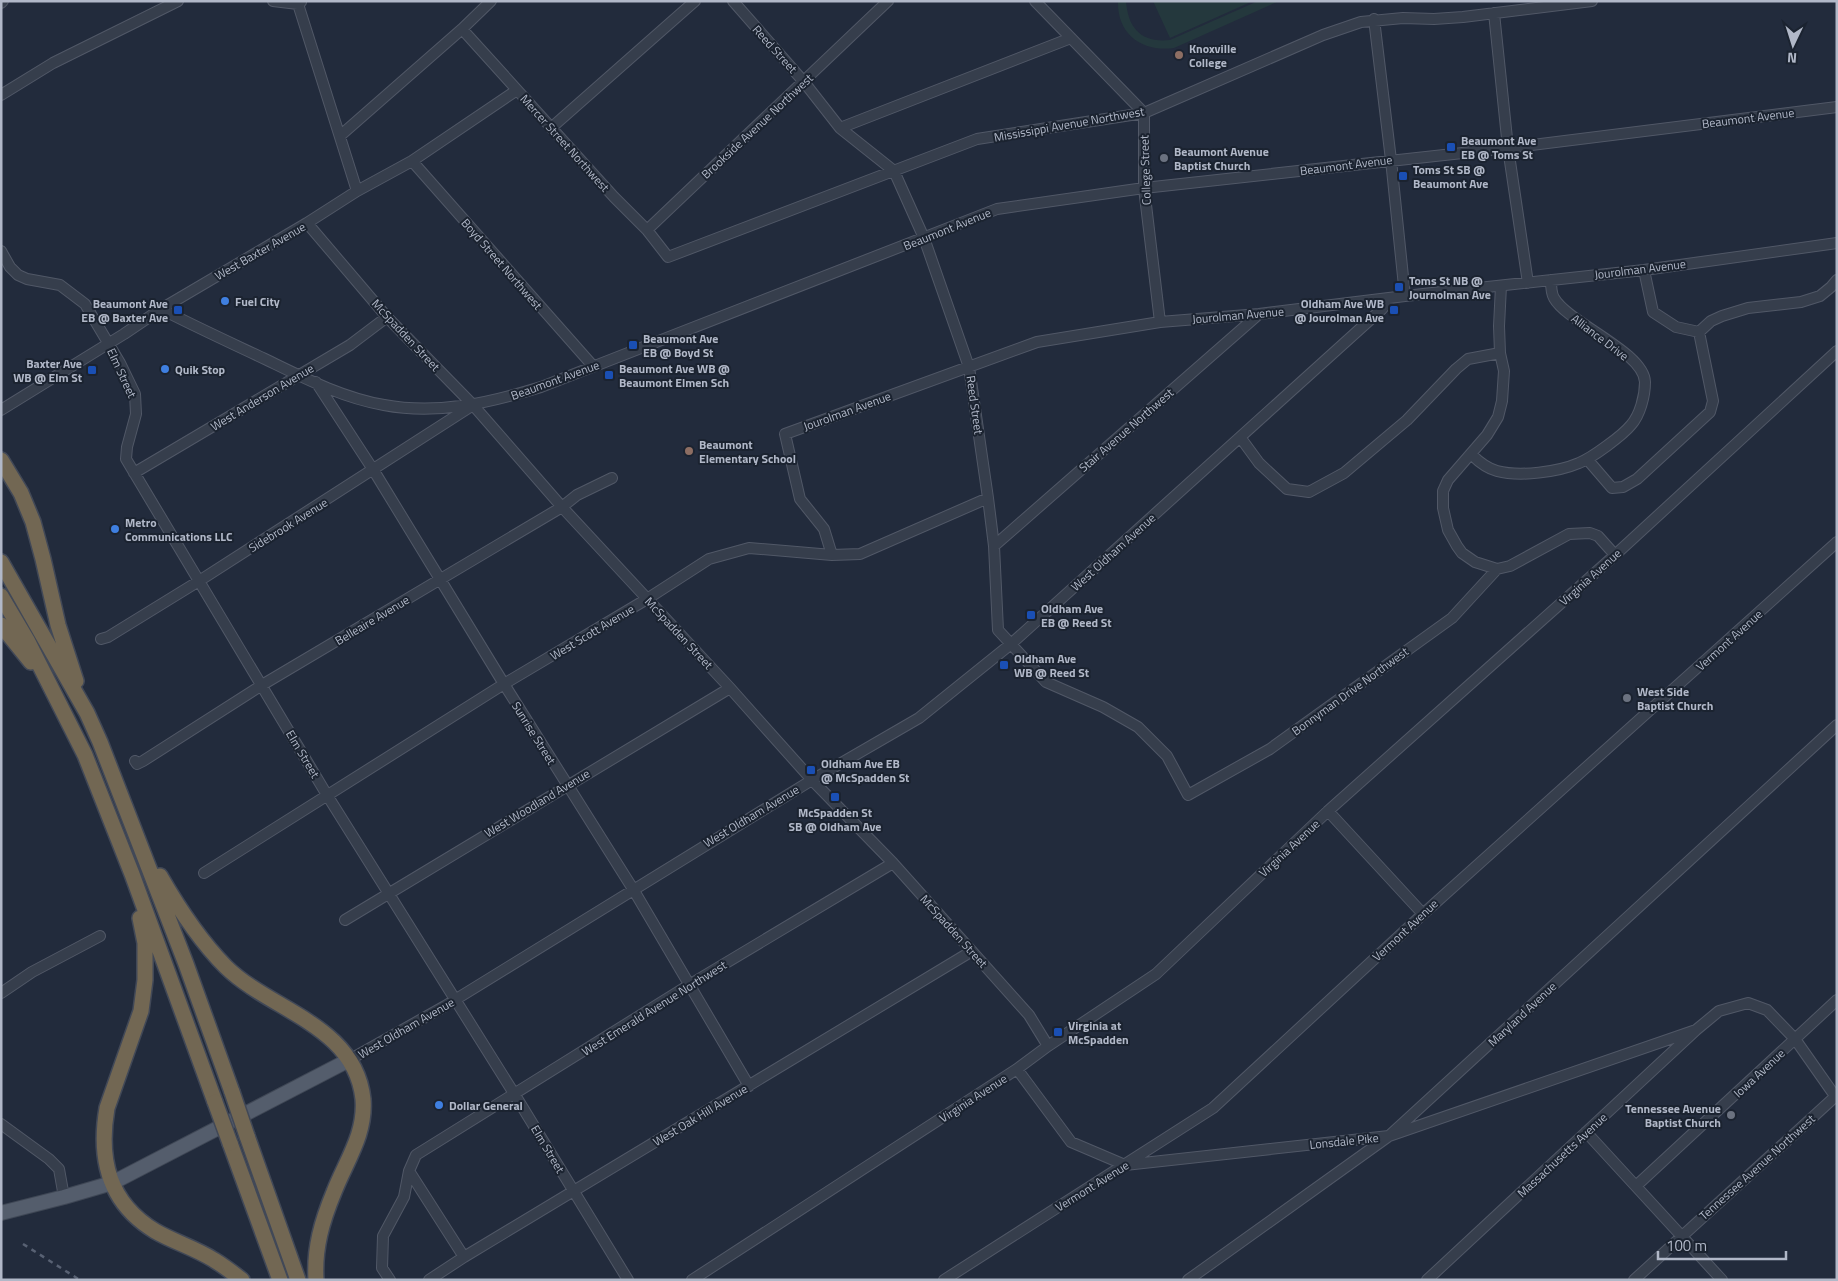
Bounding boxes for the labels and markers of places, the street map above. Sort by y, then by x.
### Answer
place label: Knoxville College [1189,39,1236,72]
marker: Knoxville College [1173,49,1185,61]
place label: Beaumont Ave EB @ Toms St [1461,131,1536,164]
marker: Beaumont Ave EB @ Toms St [1445,141,1457,153]
place label: Beaumont Avenue Baptist Church [1174,142,1269,175]
marker: Beaumont Avenue Baptist Church [1158,152,1170,164]
place label: Toms St SB @ Beaumont Ave [1413,160,1488,193]
marker: Toms St SB @ Beaumont Ave [1397,170,1409,182]
place label: Toms St NB @ Journolman Ave [1409,271,1491,304]
marker: Toms St NB @ Journolman Ave [1393,281,1405,293]
place label: Fuel City [235,292,280,311]
place label: Beaumont Ave EB @ Baxter Ave [81,294,168,327]
place label: Oldham Ave WB @ Jourolman Ave [1294,294,1384,327]
marker: Fuel City [219,295,231,307]
marker: Beaumont Ave EB @ Baxter Ave [172,304,184,316]
marker: Oldham Ave WB @ Jourolman Ave [1388,304,1400,316]
place label: Beaumont Ave EB @ Boyd St [643,329,718,362]
marker: Beaumont Ave EB @ Boyd St [627,339,639,351]
place label: Baxter Ave WB @ Elm St [13,354,83,387]
place label: Beaumont Ave WB @ Beaumont Elmen Sch [619,359,730,392]
place label: Quik Stop [175,360,226,379]
marker: Quik Stop [159,363,171,375]
marker: Baxter Ave WB @ Elm St [86,364,98,376]
marker: Beaumont Ave WB @ Beaumont Elmen Sch [603,369,615,381]
place label: Beaumont Elementary School [699,435,796,468]
marker: Beaumont Elementary School [683,445,695,457]
place label: Metro Communications LLC [125,513,233,546]
marker: Metro Communications LLC [109,523,121,535]
place label: Oldham Ave EB @ Reed St [1041,599,1112,632]
marker: Oldham Ave EB @ Reed St [1025,609,1037,621]
place label: Oldham Ave WB @ Reed St [1014,649,1090,682]
marker: Oldham Ave WB @ Reed St [998,659,1010,671]
place label: West Side Baptist Church [1637,682,1713,715]
marker: West Side Baptist Church [1621,692,1633,704]
place label: Oldham Ave EB @ McSpadden St [821,754,910,787]
marker: Oldham Ave EB @ McSpadden St [805,764,817,776]
marker: McSpadden St SB @ Oldham Ave [829,791,841,803]
place label: McSpadden St SB @ Oldham Ave [789,803,882,836]
place label: Virginia at McSpadden [1068,1016,1129,1049]
marker: Virginia at McSpadden [1052,1026,1064,1038]
place label: Dollar General [449,1096,523,1115]
marker: Dollar General [433,1099,445,1111]
place label: Tennessee Avenue Baptist Church [1625,1099,1721,1132]
marker: Tennessee Avenue Baptist Church [1725,1109,1737,1121]

